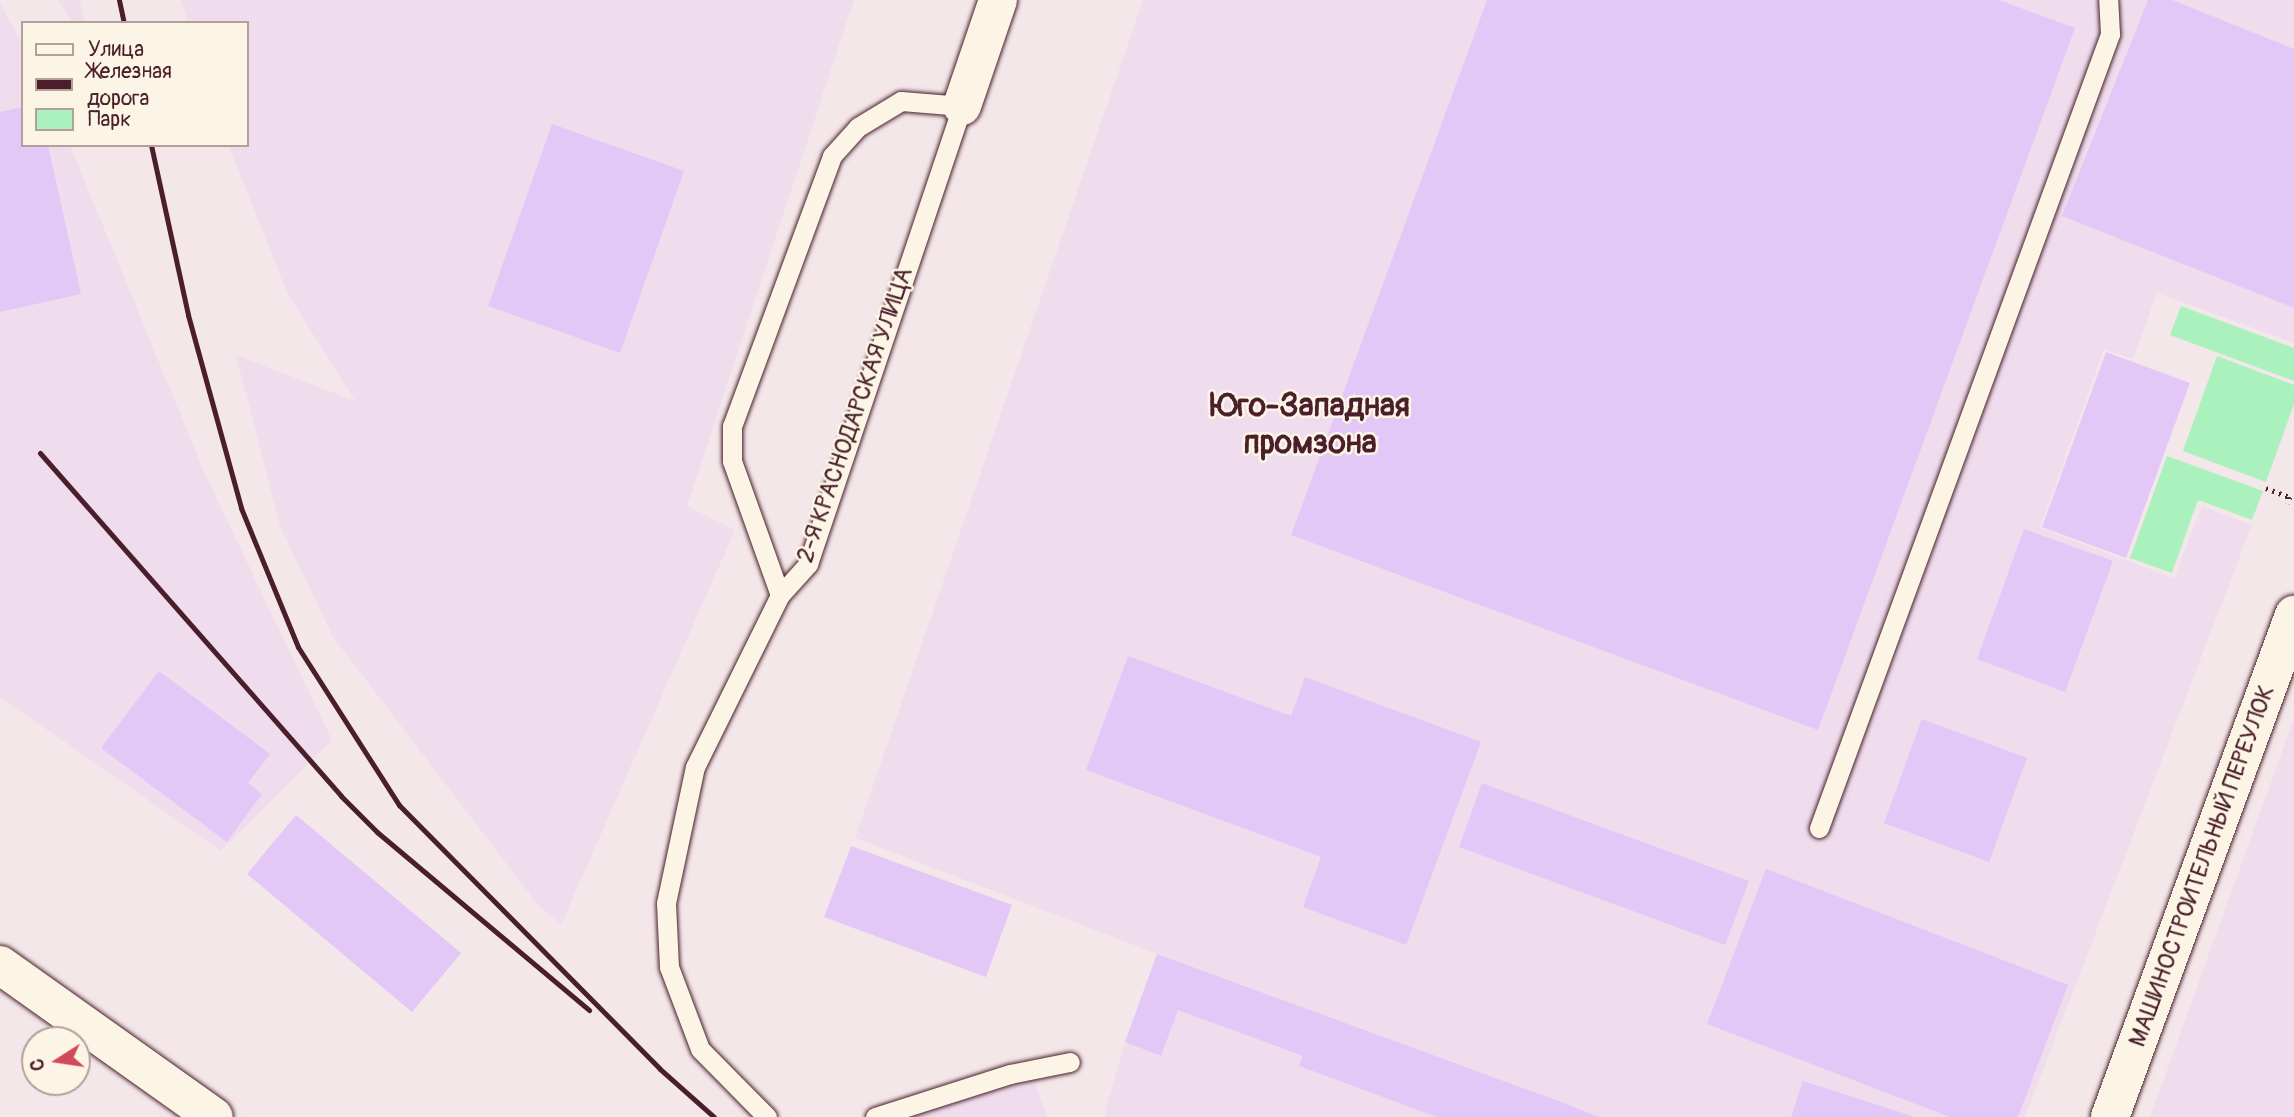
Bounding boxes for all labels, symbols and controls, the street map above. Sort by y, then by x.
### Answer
legend [21,21,248,147]
text: Улица [88,36,144,63]
text: Железная дорога [87,58,172,112]
text: Парк [88,106,131,133]
street label: 2-Я КРАСНОДАРСКАЯ УЛИЦА [791,264,919,566]
district label: Юго-Западная промзона [1210,388,1410,463]
street label: МАШИНОСТРОИТЕЛЬНЫЙ ПЕРЕУЛОК [2123,681,2281,1051]
north arrow [21,1026,91,1096]
text: С [24,1057,50,1073]

